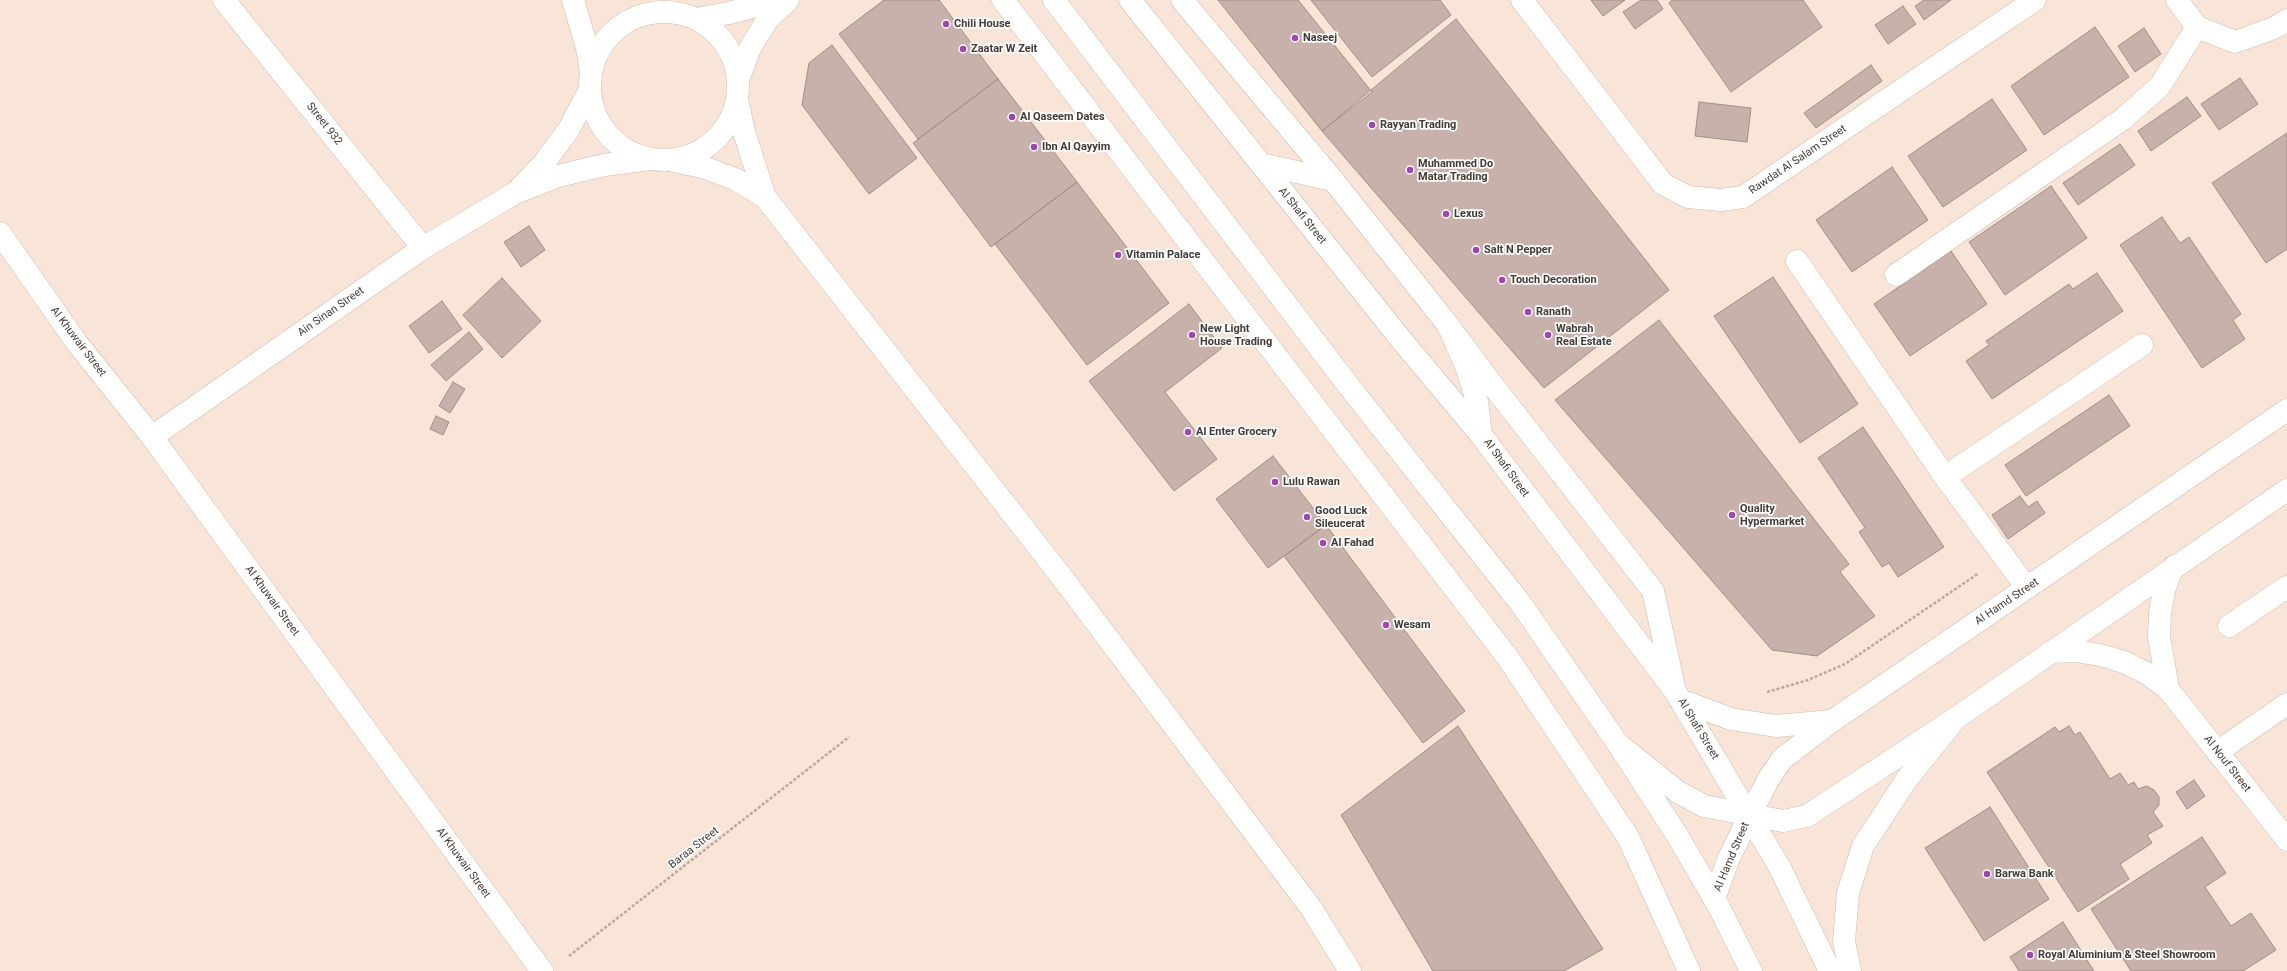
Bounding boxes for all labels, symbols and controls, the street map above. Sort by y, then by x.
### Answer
place label: Chili House [954,17,1011,31]
marker: Chili House [941,19,951,29]
place label: Naseej [1303,31,1337,45]
marker: Naseej [1290,33,1300,43]
place label: Zaatar W Zeit [971,42,1037,56]
marker: Zaatar W Zeit [958,44,968,54]
street label: Street 932 [303,100,345,148]
place label: Al Qaseem Dates [1020,110,1105,124]
marker: Al Qaseem Dates [1007,112,1017,122]
place label: Rayyan Trading [1380,118,1456,132]
marker: Rayyan Trading [1367,120,1377,130]
street label: Rawdat Al Salam Street [1747,122,1849,198]
place label: Ibn Al Qayyim [1042,140,1110,154]
marker: Ibn Al Qayyim [1029,142,1039,152]
place label: Muhammed Do Matar Trading [1418,157,1493,183]
marker: Muhammed Do Matar Trading [1405,165,1415,175]
street label: Al Shafi Street [1275,185,1329,247]
place label: Lexus [1454,207,1483,221]
marker: Lexus [1441,209,1451,219]
place label: Salt N Pepper [1484,243,1552,257]
marker: Salt N Pepper [1471,245,1481,255]
place label: Vitamin Palace [1126,248,1200,262]
marker: Vitamin Palace [1113,250,1123,260]
place label: Touch Decoration [1510,273,1597,287]
marker: Touch Decoration [1497,275,1507,285]
street label: Ain Sinan Street [295,284,367,340]
street label: Al Khuwair Street [47,304,109,380]
place label: Ranath [1536,305,1571,319]
marker: Ranath [1523,307,1533,317]
place label: New Light House Trading [1200,322,1272,348]
place label: Wabrah Real Estate [1556,322,1612,348]
marker: New Light House Trading [1187,330,1197,340]
marker: Wabrah Real Estate [1543,330,1553,340]
place label: Al Enter Grocery [1196,425,1277,439]
marker: Al Enter Grocery [1183,427,1193,437]
street label: Al Shafi Street [1480,436,1532,500]
place label: Lulu Rawan [1283,475,1340,489]
marker: Lulu Rawan [1270,477,1280,487]
place label: Quality Hypermarket [1740,502,1804,528]
place label: Good Luck Sileucerat [1315,504,1367,530]
marker: Quality Hypermarket [1727,510,1737,520]
marker: Good Luck Sileucerat [1302,512,1312,522]
place label: Al Fahad [1331,536,1374,550]
marker: Al Fahad [1318,538,1328,548]
street label: Al Khuwair Street [242,563,302,639]
street label: Al Hamd Street [1973,576,2041,628]
place label: Wesam [1394,618,1430,632]
marker: Wesam [1381,620,1391,630]
street label: Al Shafi Street [1675,696,1721,762]
street label: Al Nouf Street [2201,733,2253,795]
street label: Al Hamd Street [1711,820,1753,894]
street label: Baraa Street [666,824,722,872]
street label: Al Khuwair Street [433,825,493,901]
place label: Barwa Bank [1995,867,2054,881]
marker: Barwa Bank [1982,869,1992,879]
place label: Royal Aluminium & Steel Showroom [2038,948,2216,962]
marker: Royal Aluminium & Steel Showroom [2025,950,2035,960]

